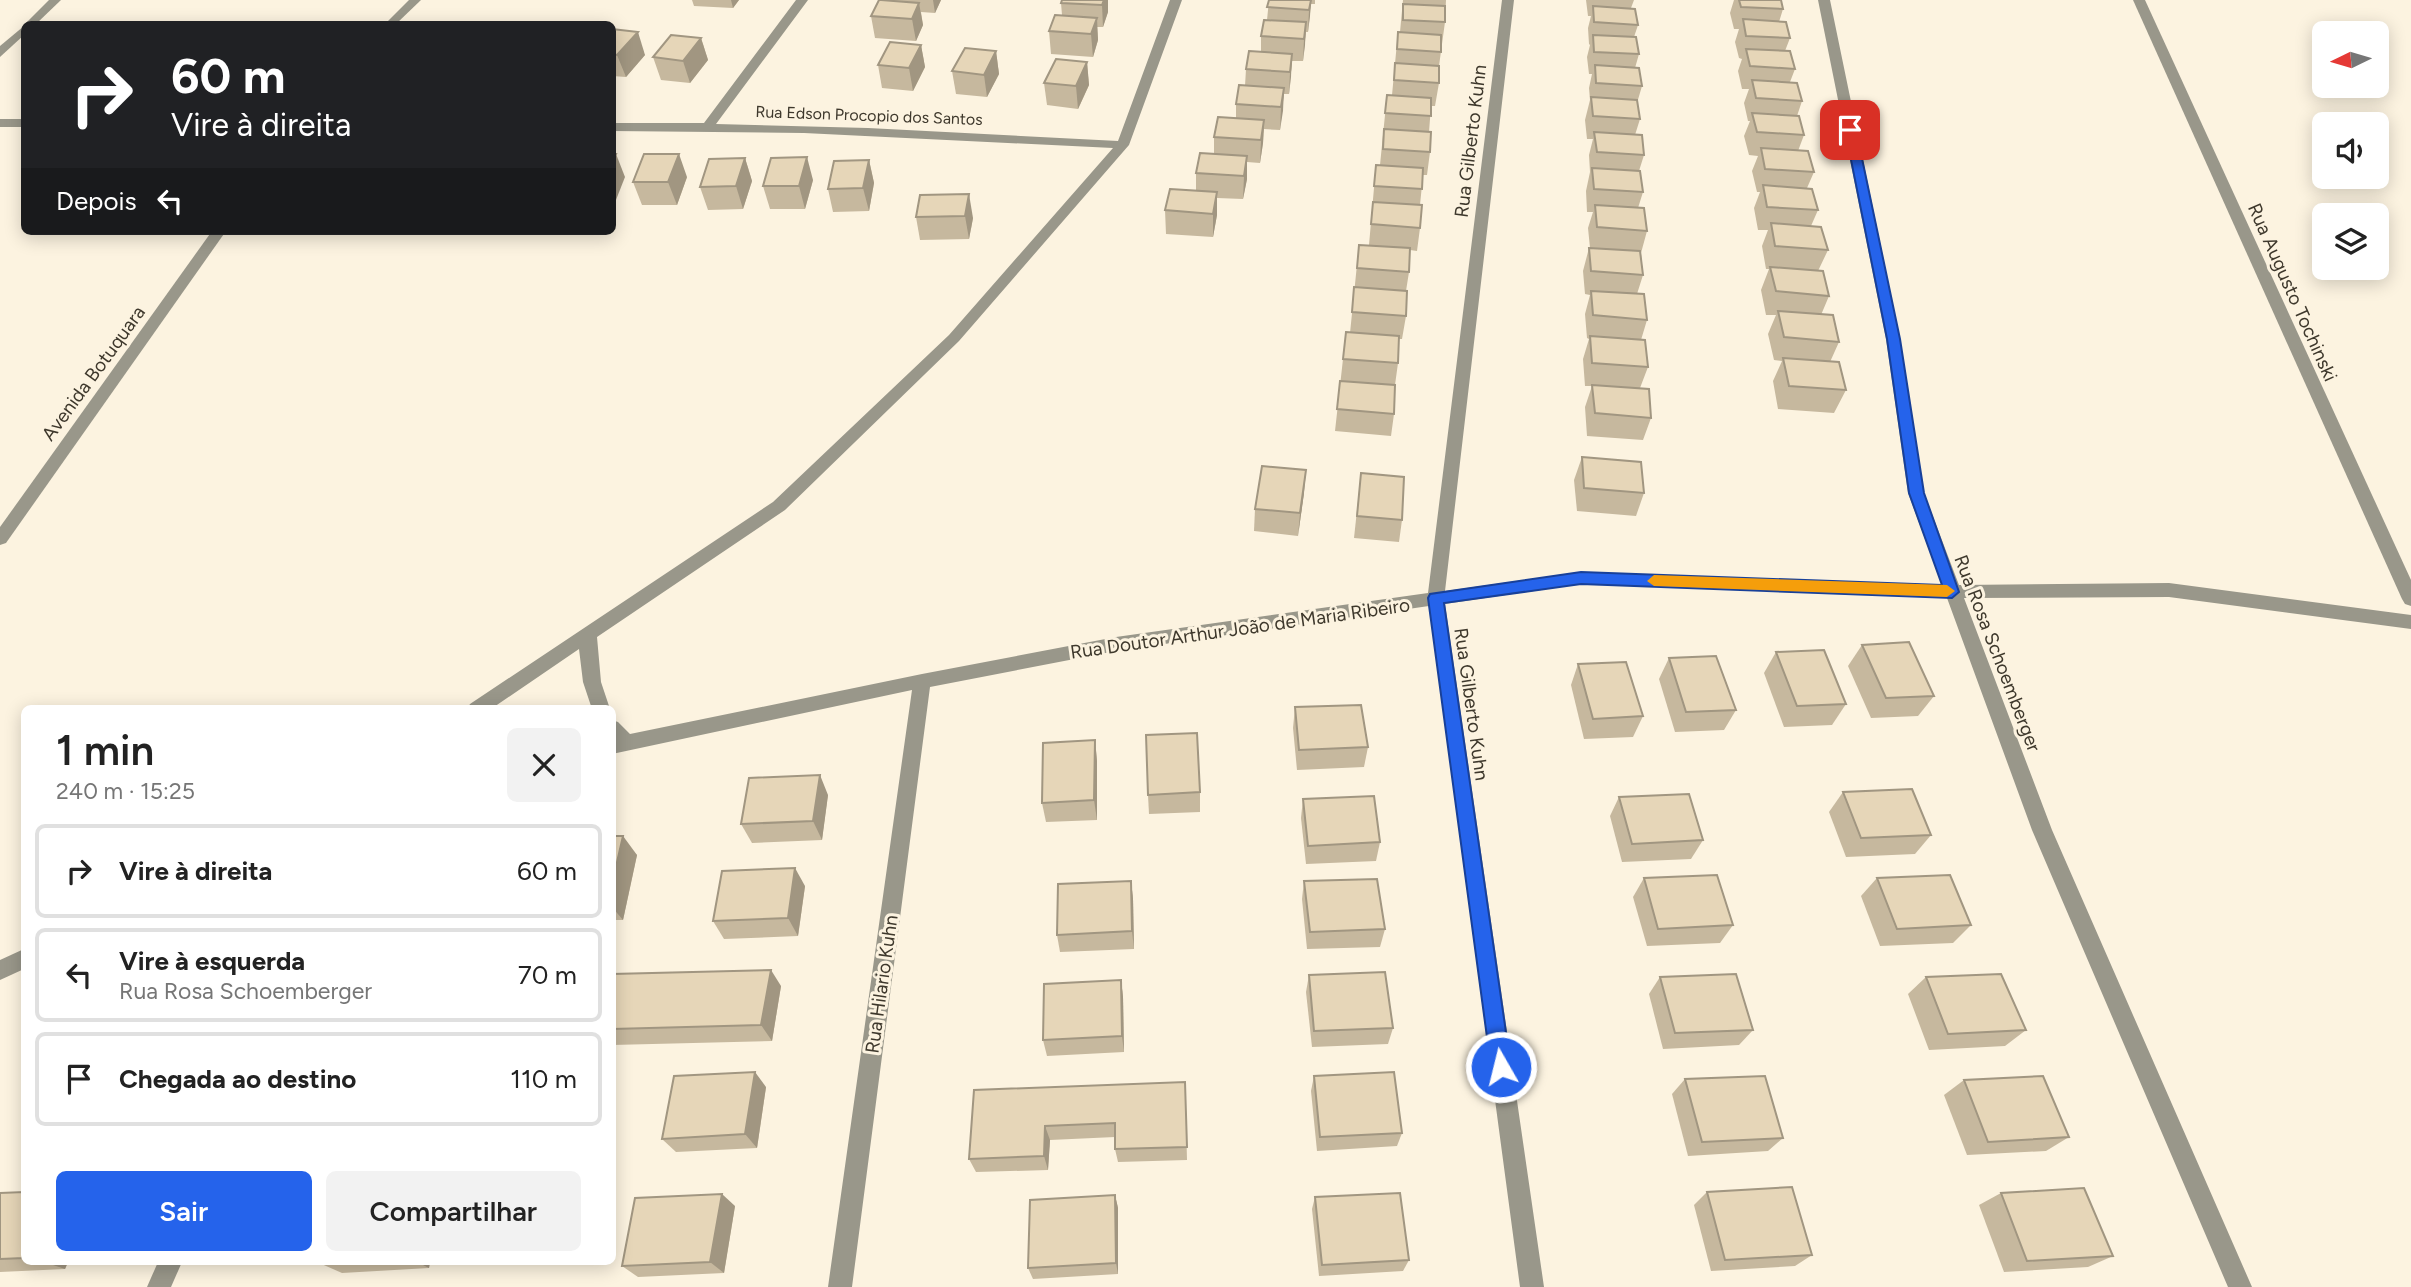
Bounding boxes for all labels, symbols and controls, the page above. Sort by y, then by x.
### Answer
north arrow [2312,21,2389,98]
map controls [2312,21,2389,280]
text: 60 m [171,46,286,105]
icon: right [56,49,147,140]
street label: Rua Gilberto Kuhn [1450,63,1491,219]
pin [1820,100,1880,160]
street label: Rua Edson Procopio dos Santos [755,102,983,129]
text: Vire à direita [171,106,351,144]
icon: arrive [1831,111,1869,149]
button: sound [2312,112,2389,189]
icon: left [151,182,189,220]
text: Depois [56,185,137,217]
street label: Rua Augusto Tochinski [2243,200,2342,385]
button: layers [2312,203,2389,280]
street label: Avenida Botuquara [37,301,150,445]
street label: Rua Rosa Schoemberger [1949,551,2046,755]
street label: Rua Doutor Arthur João de Maria Ribeiro [1069,593,1411,664]
street label: Rua Gilberto Kuhn [1449,626,1494,782]
text: 1 min [56,725,154,776]
button: close [507,728,581,802]
text: 240 m · 15:25 [56,777,195,805]
icon: right [60,852,98,890]
text: Vire à direita [119,855,272,887]
text: 60 m [517,855,577,887]
street label: Rua Hilario Kuhn [860,913,903,1055]
text: Vire à esquerda [119,945,305,977]
icon: left [60,956,98,994]
text: 70 m [518,959,577,991]
text: Rua Rosa Schoemberger [119,977,372,1005]
position arrow [1464,1030,1538,1104]
icon: arrive [60,1060,98,1098]
text: Chegada ao destino [119,1063,356,1095]
text: 110 m [510,1063,577,1095]
button: Sair [56,1171,312,1251]
button: Compartilhar [326,1171,581,1251]

